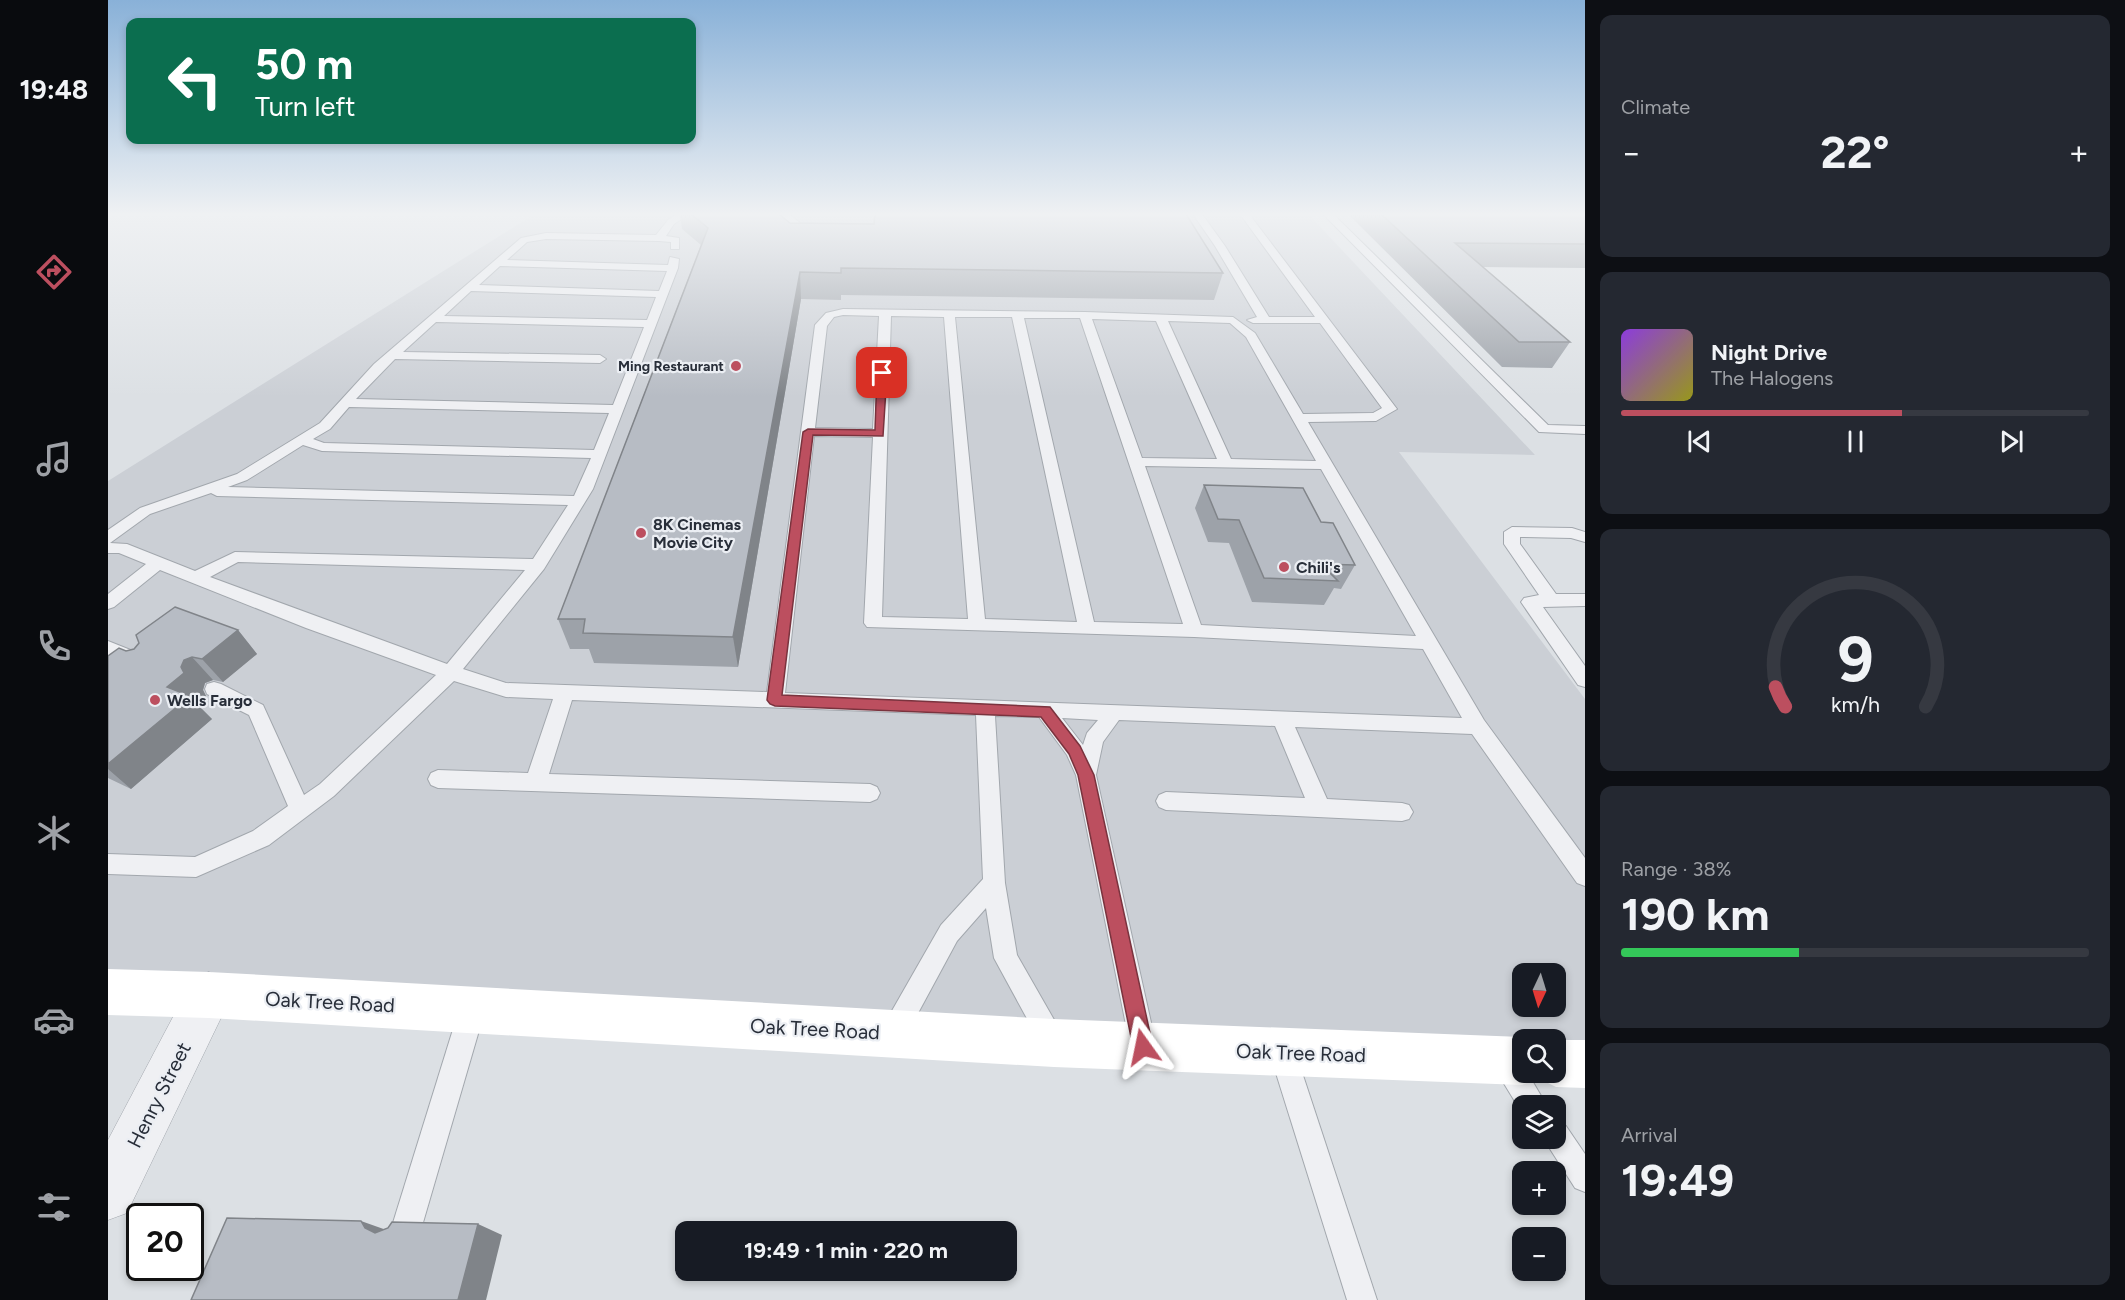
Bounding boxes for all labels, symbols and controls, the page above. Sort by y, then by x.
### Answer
text: 50 m [255,39,353,90]
icon: left [156,42,234,120]
text: 19:48 [20,73,88,106]
text: Turn left [255,90,355,123]
text: Climate [1621,95,1690,119]
text: 22° [1820,125,1890,179]
text: − [1621,133,1642,172]
text: + [2068,133,2089,172]
icon: directions [33,251,75,293]
text: Night Drive [1711,339,1827,366]
pin [856,347,907,398]
icon: arrive [865,356,898,389]
place label: Ming Restaurant [618,358,724,375]
marker: Ming Restaurant [729,359,743,373]
text: The Halogens [1711,366,1833,390]
icon: previous [1683,425,1716,458]
icon: pause [1839,425,1872,458]
icon: next [1995,425,2028,458]
icon: music [33,438,75,480]
place label: 8K Cinemas Movie City [653,515,741,552]
marker: 8K Cinemas Movie City [634,526,648,540]
place label: Chili's [1296,558,1341,577]
marker: Chili's [1277,560,1291,574]
text: 9 [1837,622,1873,697]
icon: phone [33,625,75,667]
place label: Wells Fargo [167,691,252,710]
text: km/h [1831,692,1879,717]
marker: Wells Fargo [148,693,162,707]
icon: climate [33,812,75,854]
text: Range · 38% [1621,857,1731,881]
text: 190 km [1621,887,1769,941]
north arrow [1512,963,1566,1017]
map controls [1512,963,1566,1281]
street label: Oak Tree Road [264,987,396,1017]
icon: car [33,999,75,1041]
street label: Oak Tree Road [749,1014,881,1044]
position arrow [1111,1015,1175,1079]
button: search [1512,1029,1566,1083]
street label: Henry Street [122,1038,196,1152]
street label: Oak Tree Road [1236,1039,1366,1067]
button: layers [1512,1095,1566,1149]
text: Arrival [1621,1123,1677,1147]
text: 19:49 [1621,1153,1734,1207]
button: + [1512,1161,1566,1215]
icon: filters [33,1186,75,1228]
speed limit sign: 20 [126,1203,204,1281]
button: − [1512,1227,1566,1281]
text: 19:49 · 1 min · 220 m [744,1237,948,1264]

